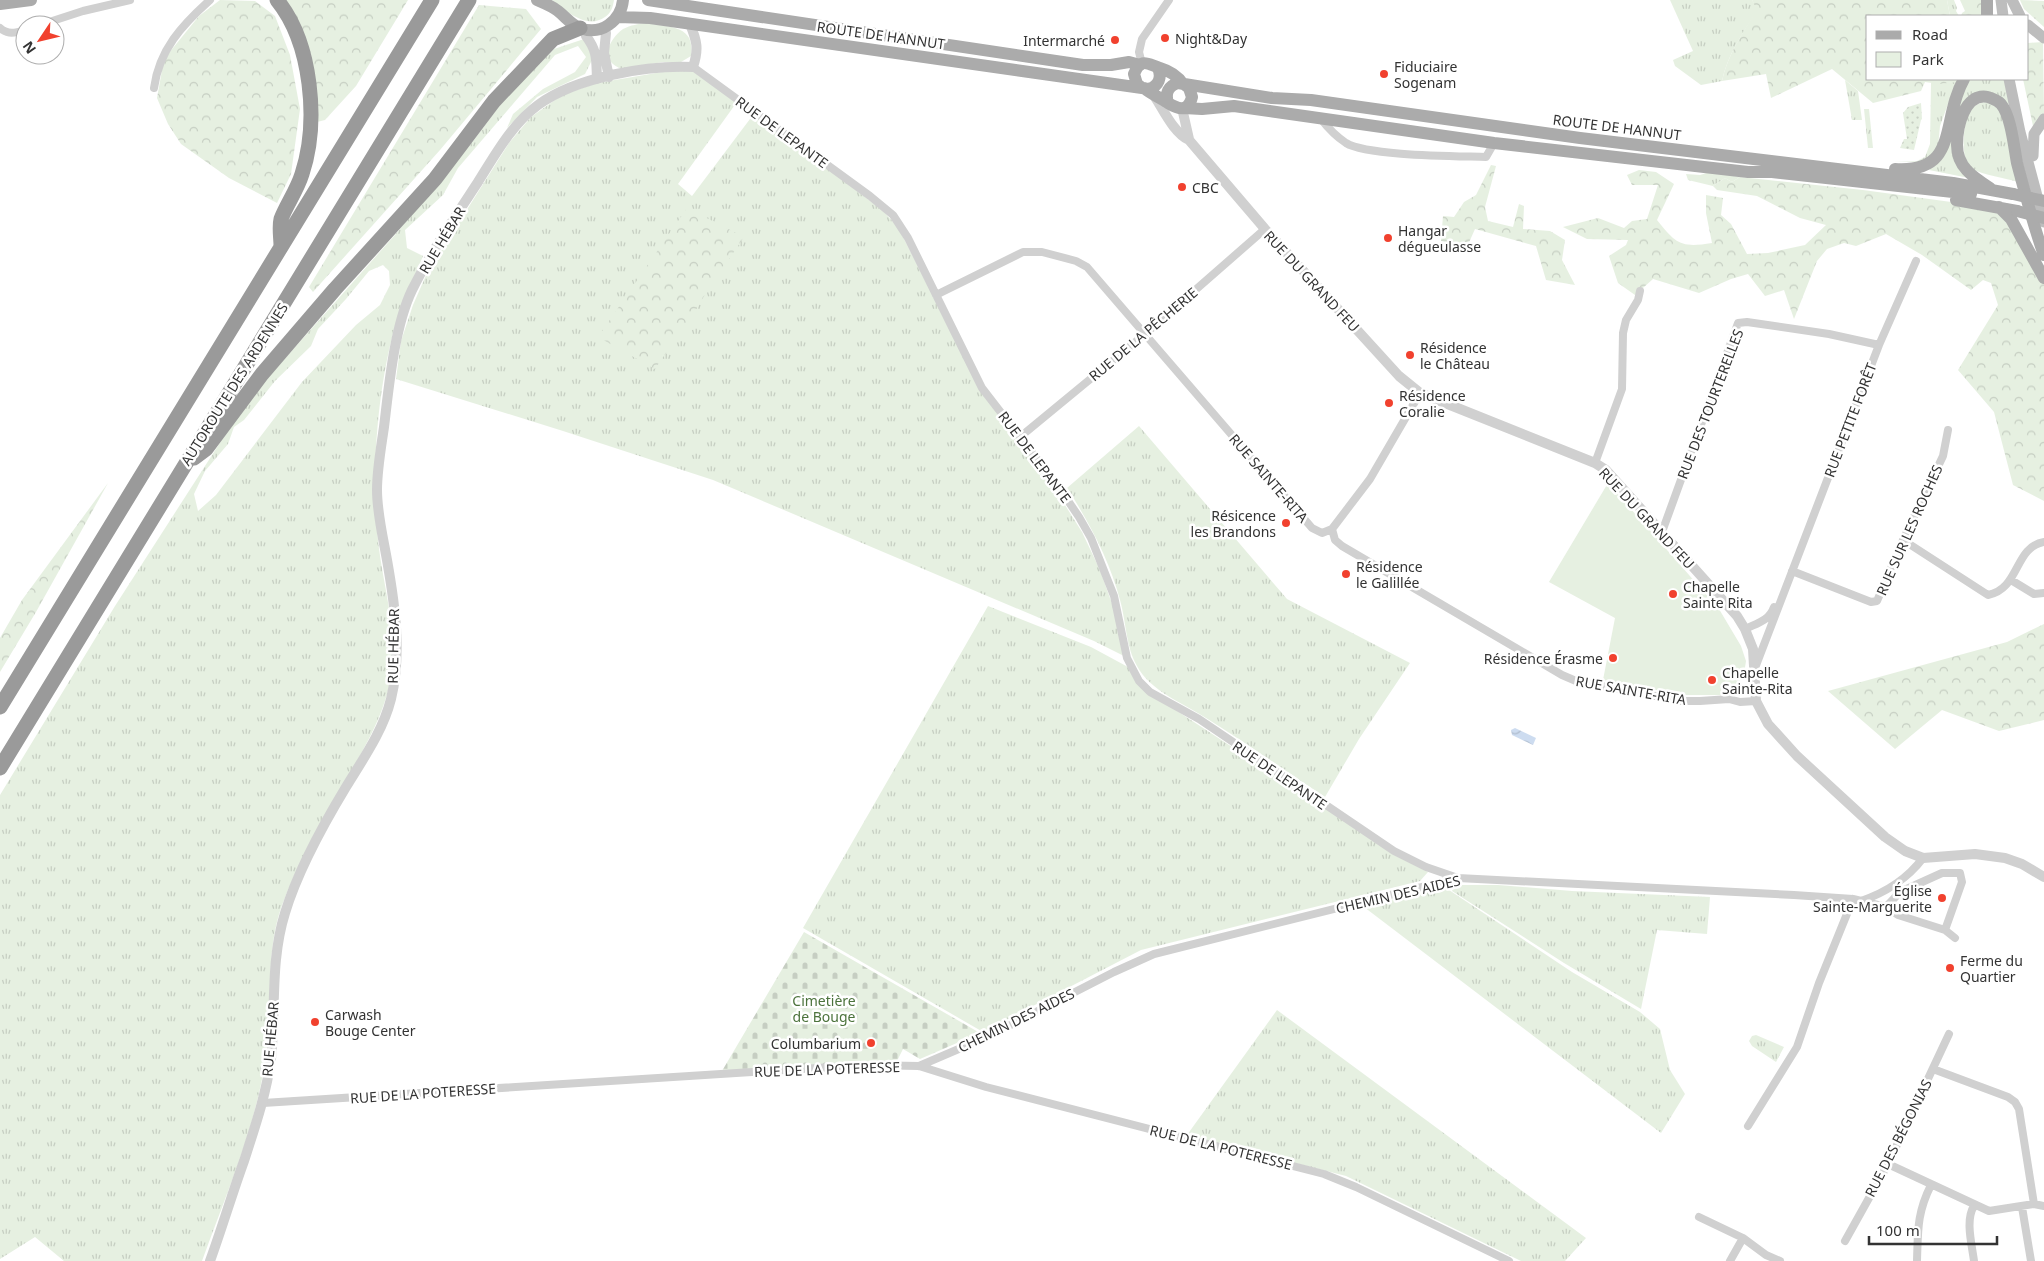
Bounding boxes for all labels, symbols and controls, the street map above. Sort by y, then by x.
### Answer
north arrow [15,15,65,65]
legend [1866,15,2029,80]
street label: ROUTE DE HANNUT [816,17,947,53]
text: Road [1912,24,1948,44]
place label: Night&Day [1175,29,1248,48]
place label: Intermarché [1023,31,1105,50]
marker: Night&Day [1159,32,1171,44]
marker: Intermarché [1109,34,1121,46]
text: N [18,38,40,58]
text: Park [1912,49,1944,69]
place label: Fiduciaire Sogenam [1394,57,1457,92]
marker: Fiduciaire Sogenam [1378,68,1390,80]
street label: RUE DE LEPANTE [732,92,832,172]
street label: ROUTE DE HANNUT [1552,110,1683,144]
place label: CBC [1192,178,1219,197]
marker: CBC [1176,181,1188,193]
street label: RUE HÉBAR [414,203,470,277]
place label: Hangar dégueulasse [1398,221,1481,256]
street label: RUE DU GRAND FEU [1260,226,1364,336]
marker: Hangar dégueulasse [1382,232,1394,244]
street label: RUE DE LA PÊCHERIE [1085,283,1201,385]
street label: AUTOROUTE DES ARDENNES [176,299,292,469]
street label: RUE DES TOURTERELLES [1673,326,1748,482]
place label: Résidence le Château [1420,338,1490,373]
marker: Résidence le Château [1404,349,1416,361]
street label: RUE PETITE FORÊT [1819,360,1881,480]
place label: Résidence Coralie [1399,386,1466,421]
marker: Résidence Coralie [1383,397,1395,409]
street label: RUE DE LEPANTE [994,407,1076,507]
street label: RUE SAINTE-RITA [1225,430,1313,526]
street label: RUE SUR LES ROCHES [1872,461,1947,598]
street label: RUE DU GRAND FEU [1595,463,1699,573]
place label: Résicence les Brandons [1191,506,1276,541]
marker: Résicence les Brandons [1280,517,1292,529]
place label: Résidence le Galillée [1356,557,1423,592]
marker: Résidence le Galillée [1340,568,1352,580]
place label: Chapelle Sainte Rita [1683,577,1753,612]
marker: Chapelle Sainte Rita [1667,588,1679,600]
street label: RUE HÉBAR [383,608,403,684]
place label: Résidence Érasme [1484,649,1603,668]
marker: Résidence Érasme [1607,652,1619,664]
place label: Chapelle Sainte-Rita [1722,663,1793,698]
street label: RUE SAINTE-RITA [1574,671,1688,709]
marker: Chapelle Sainte-Rita [1706,674,1718,686]
street label: RUE DE LEPANTE [1229,736,1331,814]
street label: CHEMIN DES AIDES [1334,870,1463,918]
place label: Église Sainte-Marguerite [1813,881,1932,916]
marker: Église Sainte-Marguerite [1936,892,1948,904]
place label: Ferme du Quartier [1960,951,2023,986]
marker: Ferme du Quartier [1944,962,1956,974]
street label: CHEMIN DES AIDES [955,983,1078,1056]
park label: Cimetière de Bouge [792,991,856,1026]
street label: RUE HÉBAR [257,1000,283,1077]
place label: Carwash Bouge Center [325,1005,416,1040]
marker: Carwash Bouge Center [309,1016,321,1028]
place label: Columbarium [771,1034,861,1053]
marker: Columbarium [865,1037,877,1049]
street label: RUE DE LA POTERESSE [754,1057,900,1081]
street label: RUE DES BÉGONIAS [1860,1076,1936,1200]
street label: RUE DE LA POTERESSE [349,1078,497,1108]
street label: RUE DE LA POTERESSE [1148,1120,1294,1174]
scale bar [1869,1214,1996,1246]
text: 100 m [1876,1220,1920,1240]

